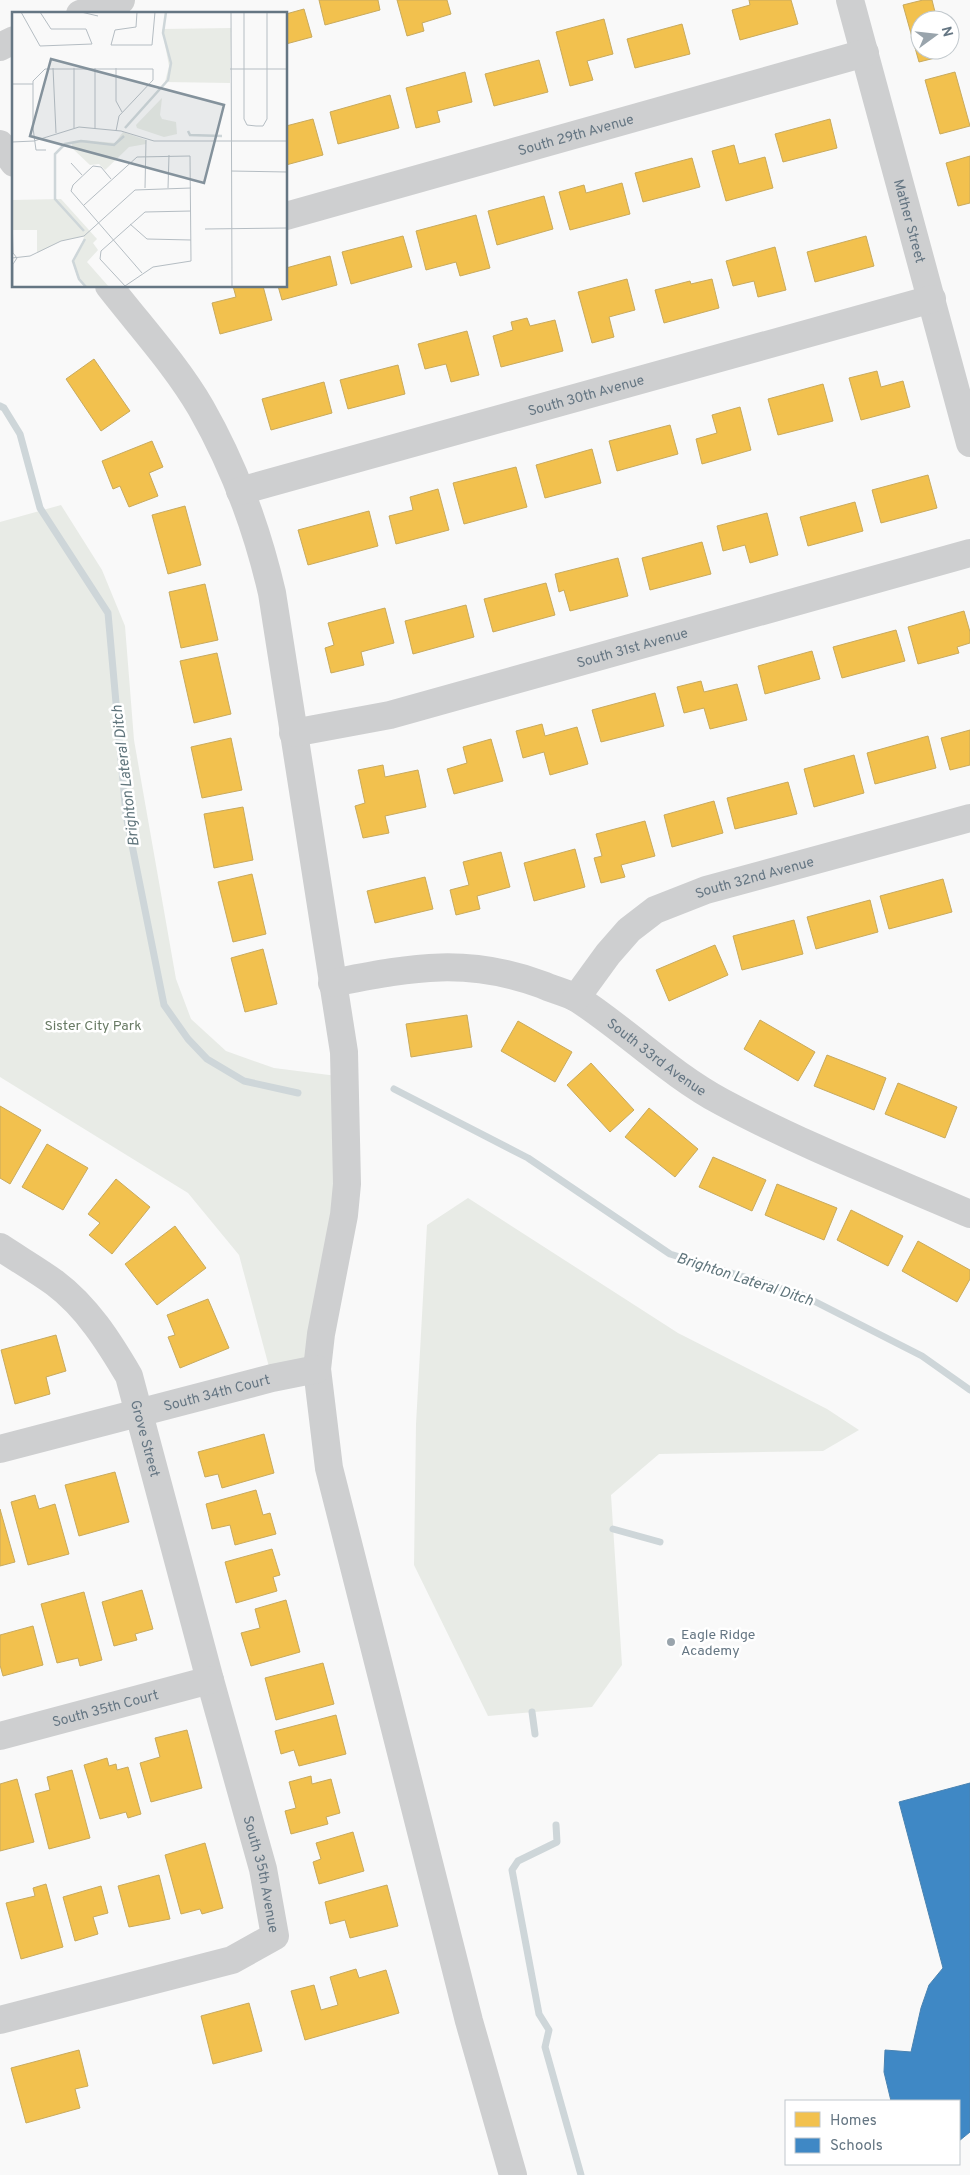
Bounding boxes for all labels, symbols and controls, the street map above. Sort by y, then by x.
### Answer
north arrow [910,10,960,60]
inset map [12,12,288,288]
text: N [937,25,956,39]
street label: South 29th Avenue [516,112,636,160]
street label: Mather Street [889,178,928,265]
street label: South 30th Avenue [526,372,646,421]
street label: South 31st Avenue [575,625,690,672]
water label: Brighton Lateral Ditch [108,704,145,848]
street label: South 32nd Avenue [693,854,816,903]
street label: South 33rd Avenue [603,1015,709,1101]
park label: Sister City Park [44,1018,142,1035]
water label: Brighton Lateral Ditch [674,1249,815,1311]
street label: South 34th Court [162,1372,272,1416]
street label: Grove Street [126,1398,163,1479]
place label: Eagle Ridge Academy [681,1627,755,1660]
marker: Eagle Ridge Academy [665,1636,677,1648]
street label: South 35th Court [51,1687,161,1732]
street label: South 35th Avenue [238,1814,281,1934]
legend [785,2100,960,2165]
text: Homes [830,2112,877,2131]
text: Schools [830,2137,883,2156]

